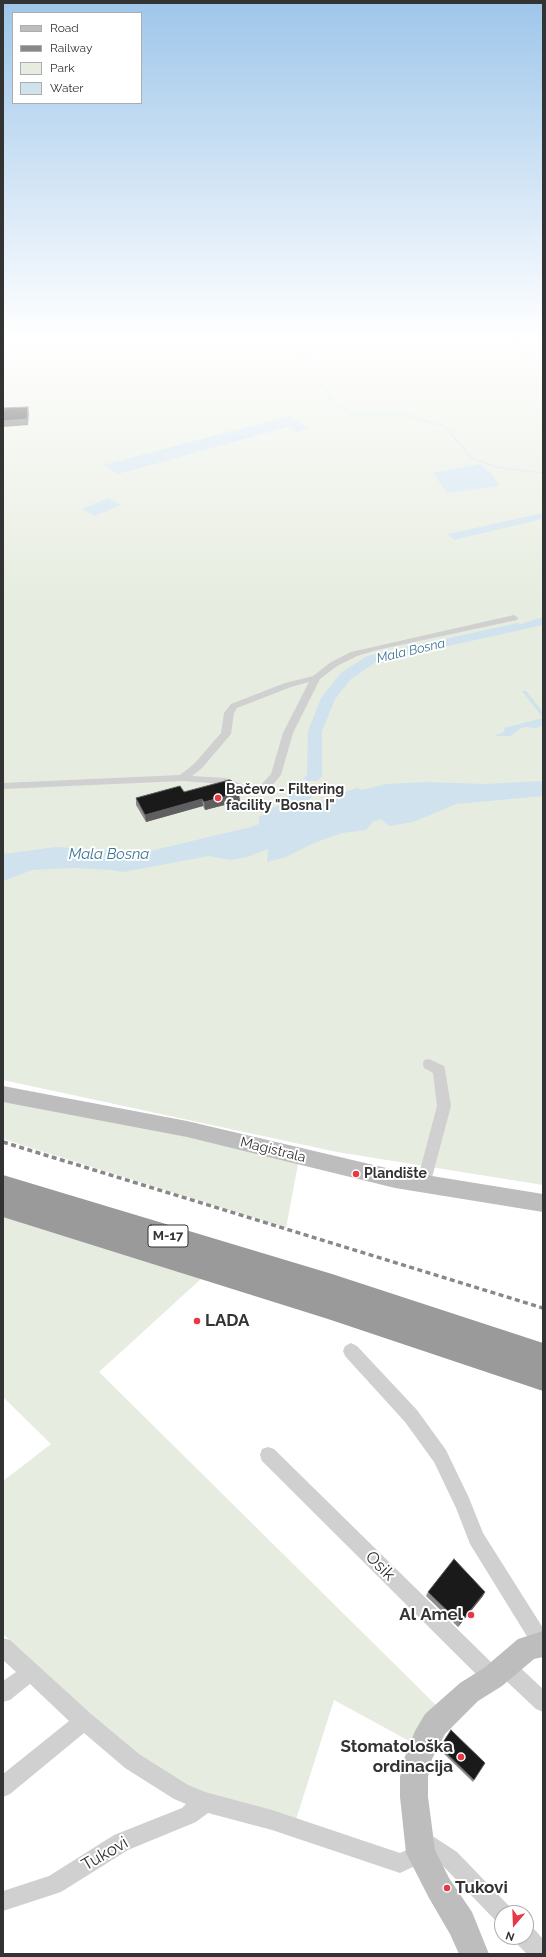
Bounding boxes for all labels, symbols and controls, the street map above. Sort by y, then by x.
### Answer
legend [12,12,142,104]
text: Road [50,21,79,35]
text: Railway [50,41,92,55]
text: Park [50,61,75,75]
text: Water [50,81,84,95]
water label: Mala Bosna [375,636,447,666]
place label: Bačevo - Filtering facility "Bosna I" [226,782,344,814]
marker: Bačevo - Filtering facility "Bosna I" [213,793,223,803]
water label: Mala Bosna [69,845,149,863]
street label: Magistrala [238,1134,308,1166]
place label: Plandište [364,1166,427,1182]
marker: Plandište [351,1169,361,1179]
road number: M-17 [148,1225,188,1247]
place label: LADA [205,1311,249,1331]
marker: LADA [192,1316,202,1326]
street label: Osik [361,1547,399,1585]
place label: Al Amel [399,1605,463,1625]
marker: Al Amel [466,1610,476,1620]
place label: Stomatološka ordinacija [341,1737,453,1777]
marker: Stomatološka ordinacija [456,1752,466,1762]
street label: Tukovi [78,1833,132,1875]
place label: Tukovi [455,1878,508,1898]
marker: Tukovi [442,1883,452,1893]
north arrow [494,1905,534,1945]
text: N [504,1928,516,1943]

